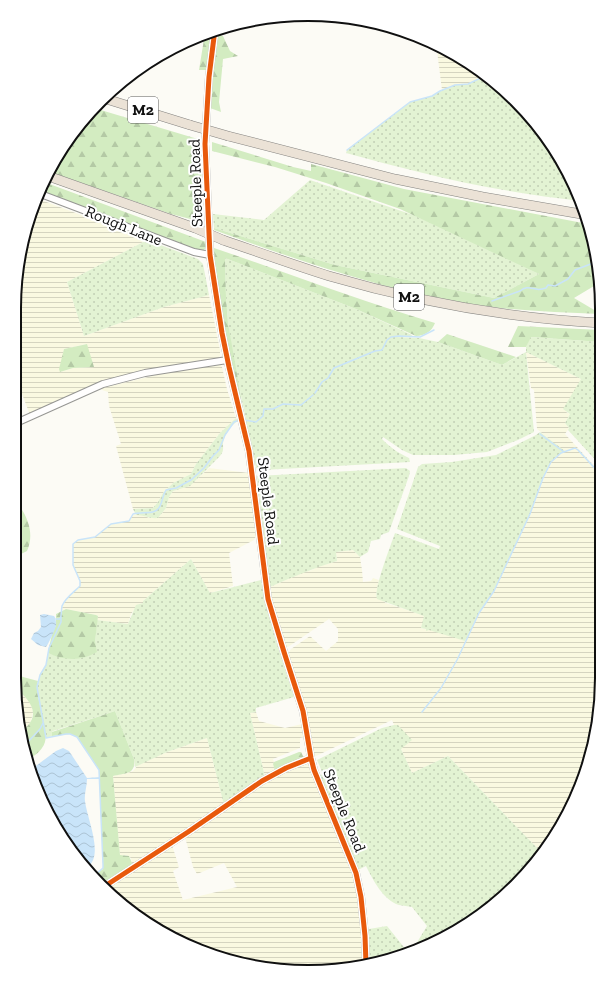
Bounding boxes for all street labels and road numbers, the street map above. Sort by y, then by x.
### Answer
road number: M2 [128,97,158,123]
street label: Steeple Road [184,138,207,227]
street label: Rough Lane [83,201,165,249]
road number: M2 [394,284,424,310]
street label: Steeple Road [254,456,283,546]
street label: Steeple Road [319,766,370,855]

